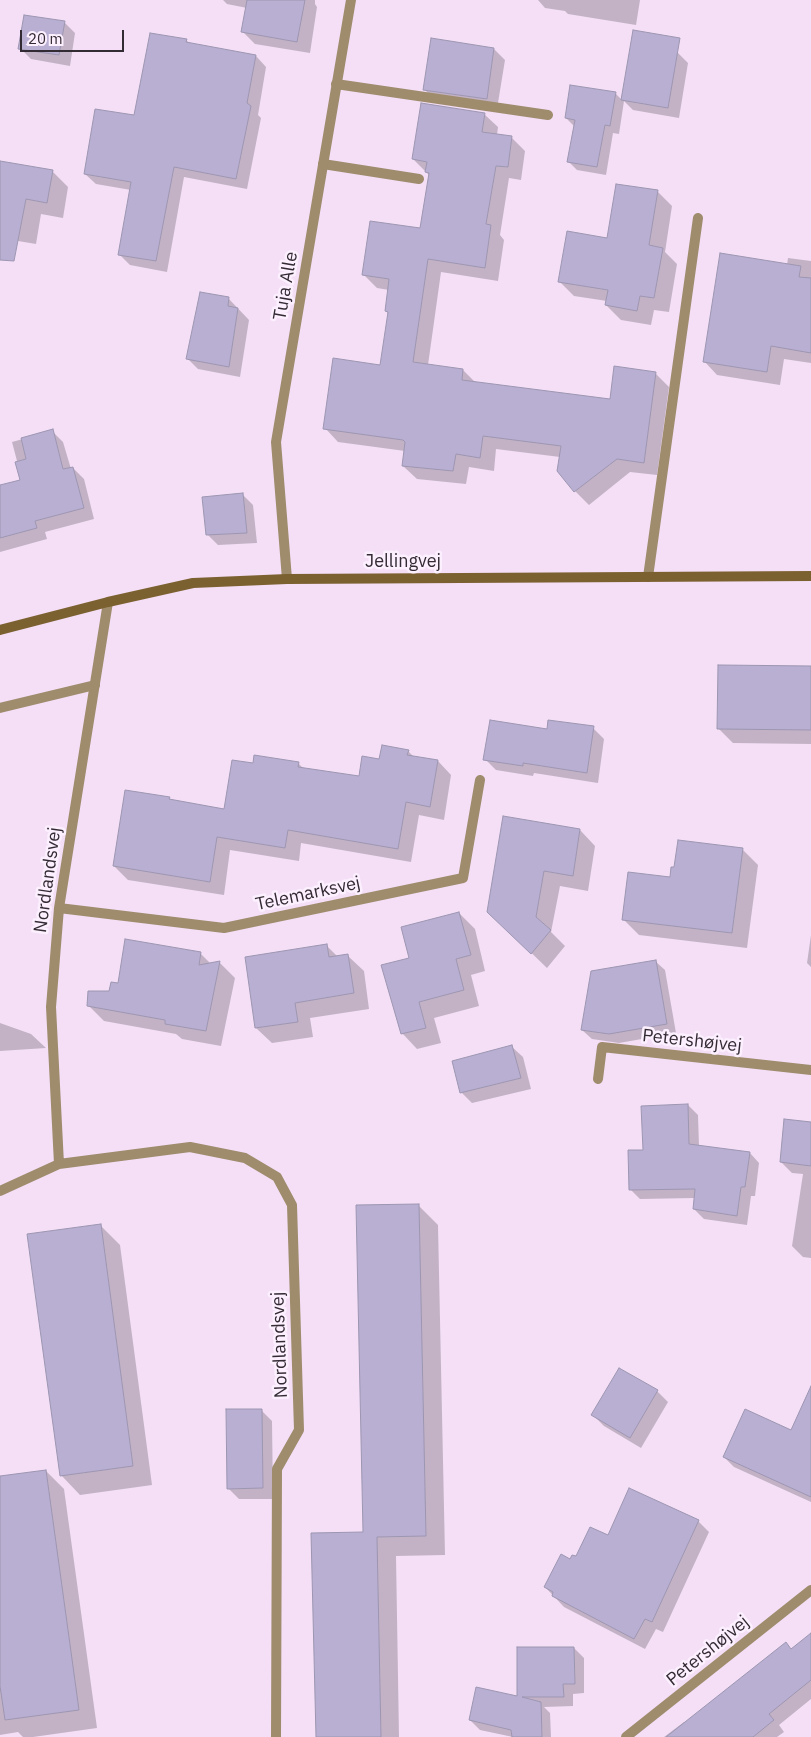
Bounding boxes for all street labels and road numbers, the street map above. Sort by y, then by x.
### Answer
street label: Tuja Alle [269,250,303,322]
street label: Jellingvej [365,551,441,573]
street label: Nordlandsvej [30,826,66,934]
street label: Telemarksvej [254,872,362,916]
street label: Petershøjvej [641,1025,743,1057]
street label: Nordlandsvej [267,1291,293,1399]
street label: Petershøjvej [662,1611,754,1691]

